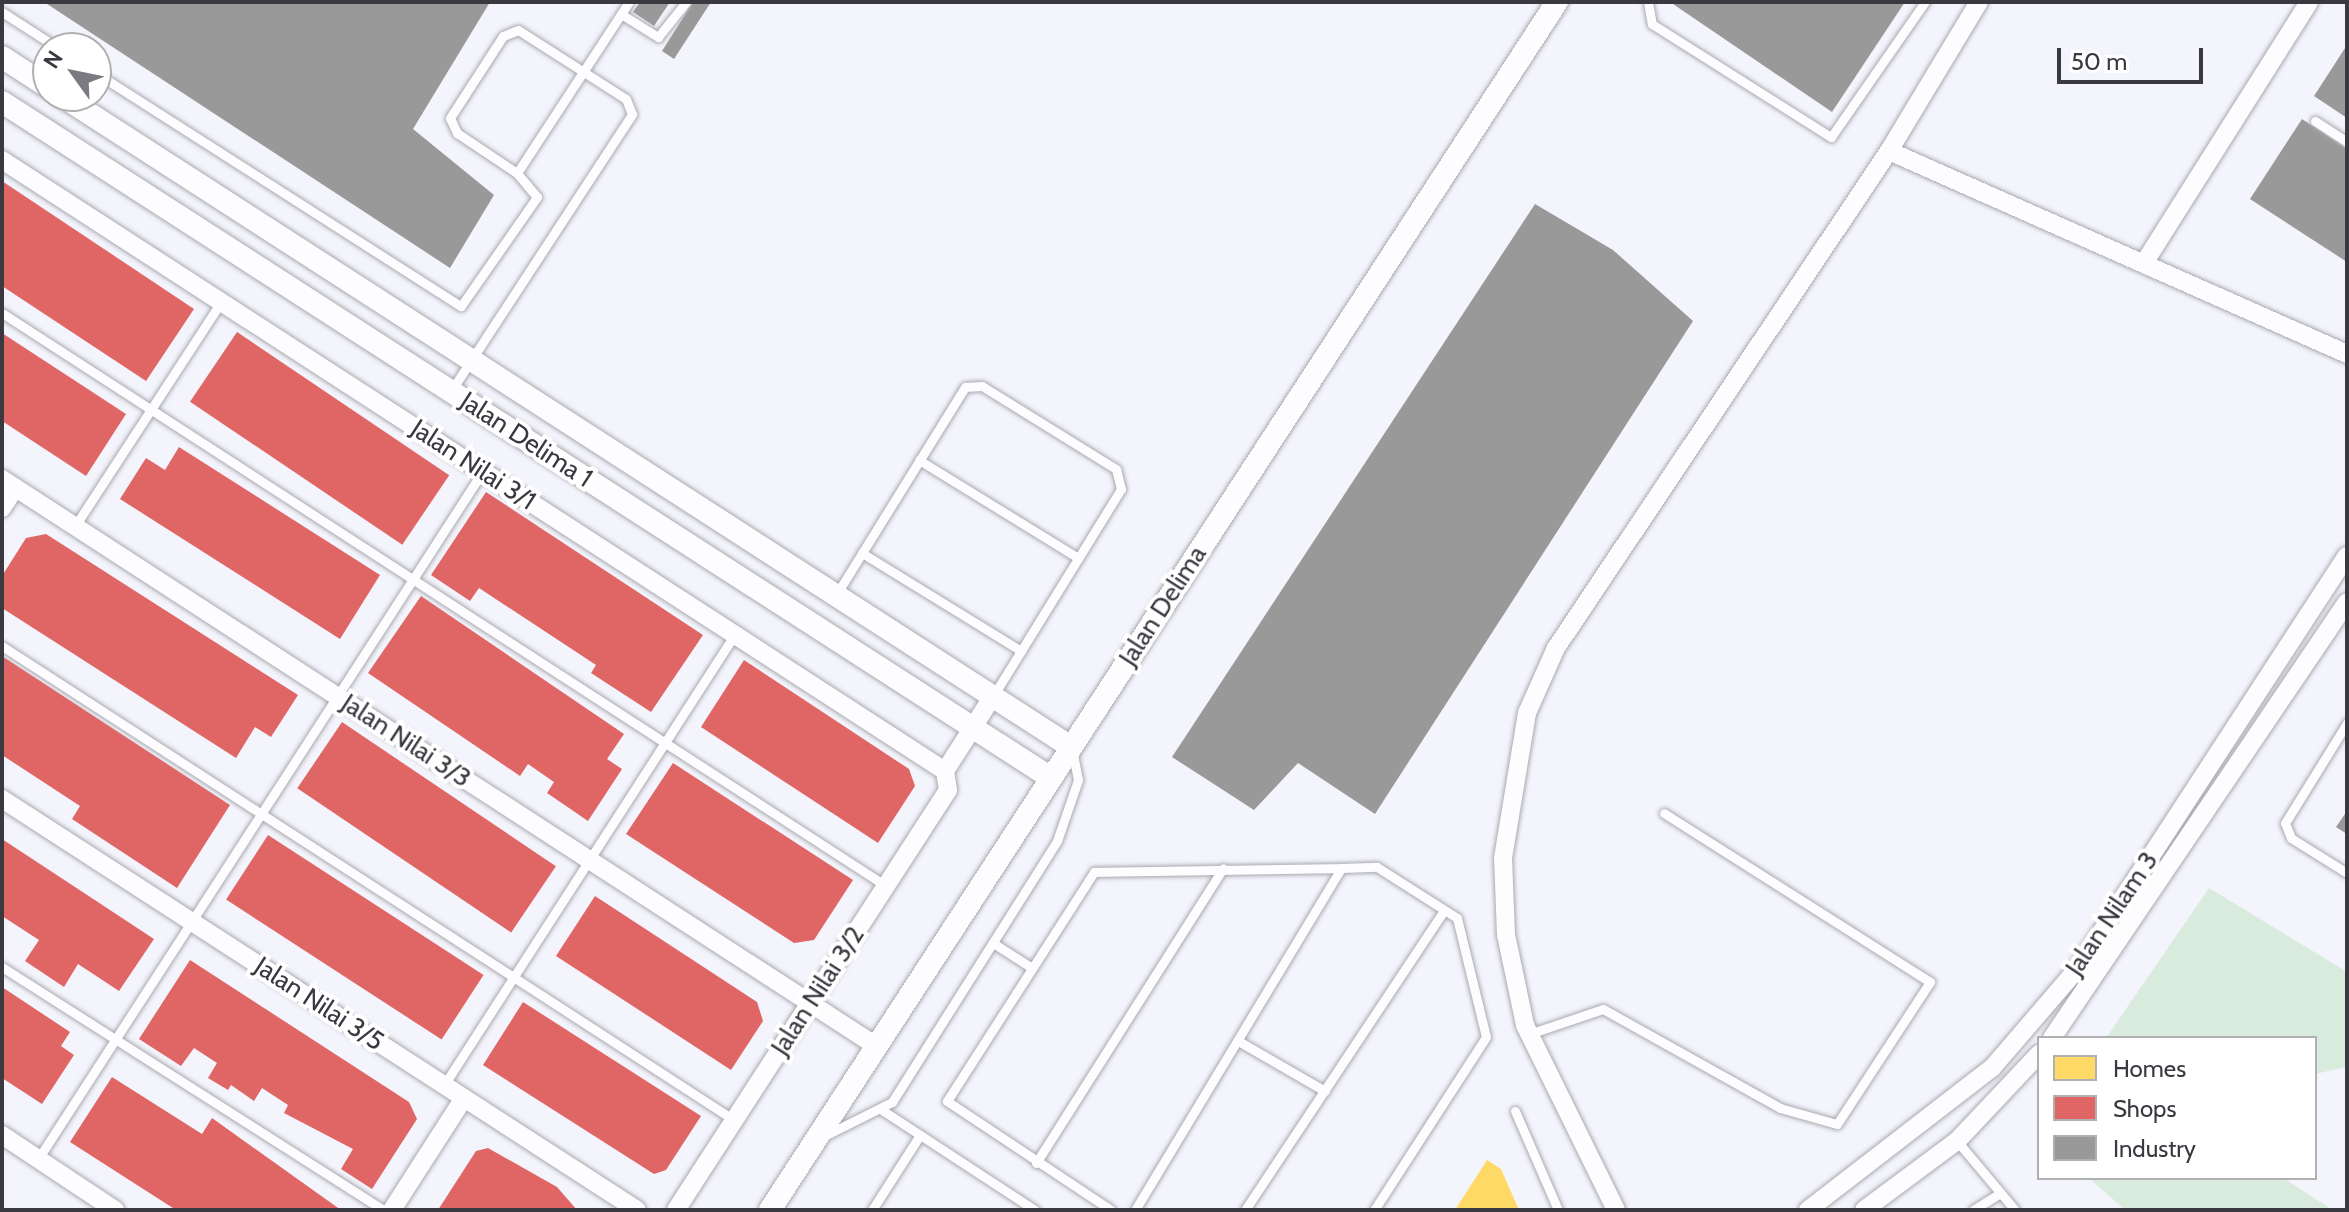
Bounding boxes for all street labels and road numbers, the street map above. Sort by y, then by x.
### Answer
street label: Jalan Delima 1 [454,386,598,494]
street label: Jalan Nilai 3/1 [405,413,541,517]
street label: Jalan Delima [1113,540,1213,672]
street label: Jalan Nilai 3/3 [335,688,477,794]
street label: Jalan Nilam 3 [2059,846,2165,982]
street label: Jalan Nilai 3/2 [765,921,871,1061]
street label: Jalan Nilai 3/5 [248,951,390,1057]

